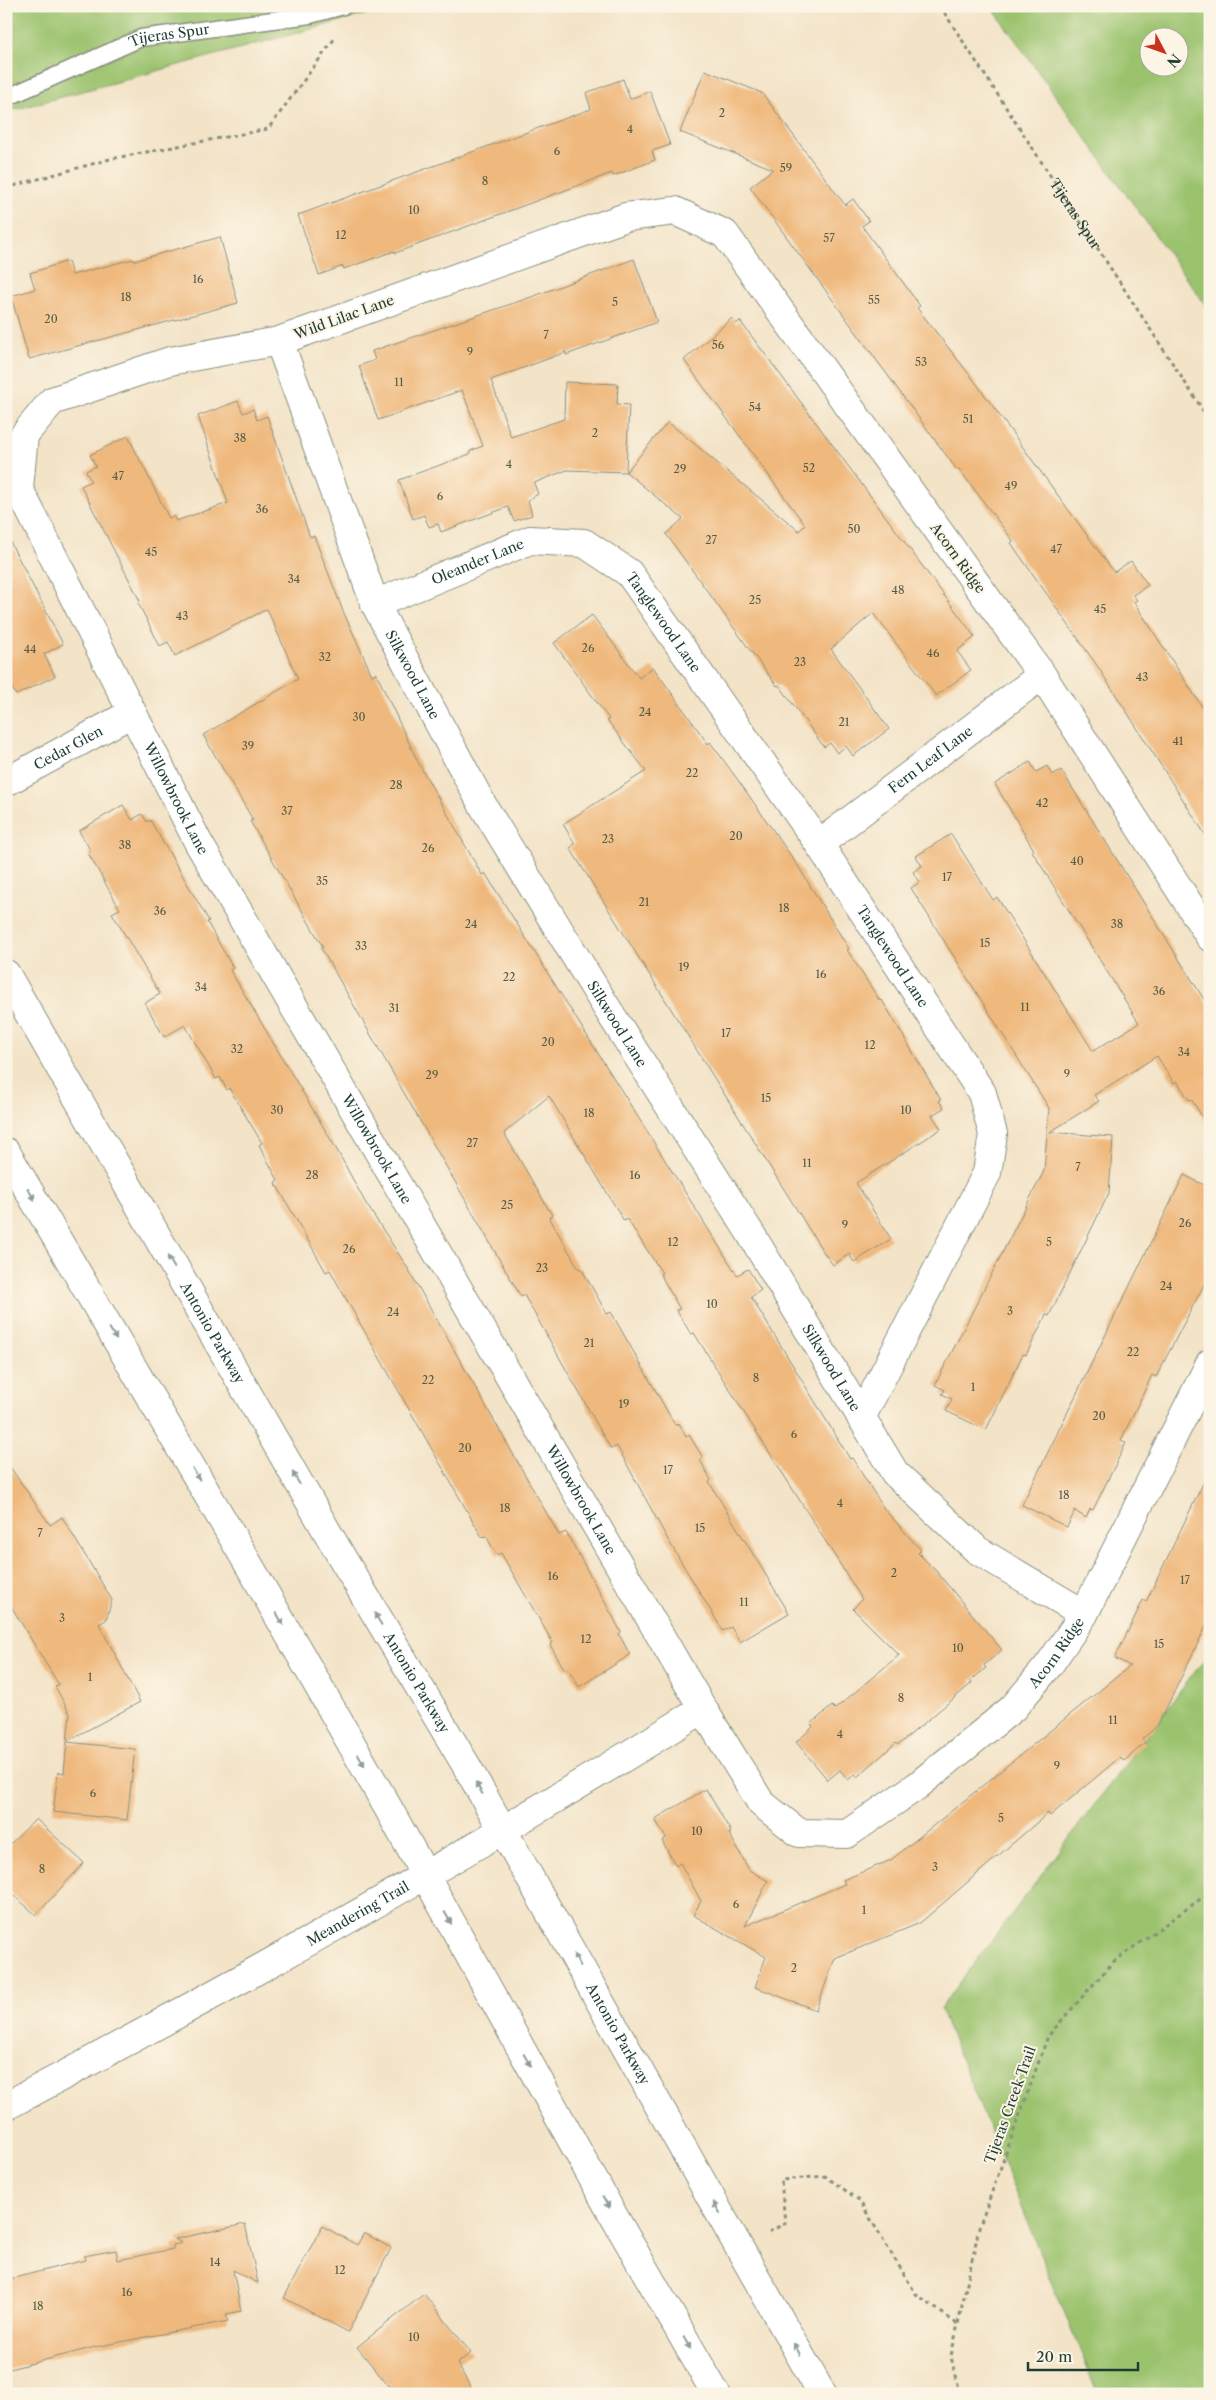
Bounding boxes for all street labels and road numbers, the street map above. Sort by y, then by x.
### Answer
street label: Tijeras Spur [126,20,210,51]
street label: Tijeras Spur [1046,175,1105,253]
street label: Wild Lilac Lane [291,290,397,344]
street label: Acorn Ridge [926,518,990,597]
street label: Oleander Lane [429,534,527,589]
street label: Tanglewood Lane [622,569,705,676]
street label: Silkwood Lane [382,627,444,722]
street label: Cedar Glen [31,722,106,774]
street label: Fern Leaf Lane [885,722,976,797]
street label: Willowbrook Lane [139,738,212,858]
street label: Tanglewood Lane [853,902,933,1011]
street label: Silkwood Lane [583,978,651,1071]
street label: Willowbrook Lane [337,1090,416,1207]
street label: Antonio Parkway [176,1278,249,1387]
street label: Silkwood Lane [798,1321,865,1415]
street label: Willowbrook Lane [542,1441,620,1558]
street label: Acorn Ridge [1024,1614,1088,1692]
street label: Antonio Parkway [379,1628,454,1736]
street label: Meandering Trail [303,1877,412,1950]
street label: Antonio Parkway [582,1979,654,2088]
street label: Tijeras Creek Trail [980,2044,1040,2166]

